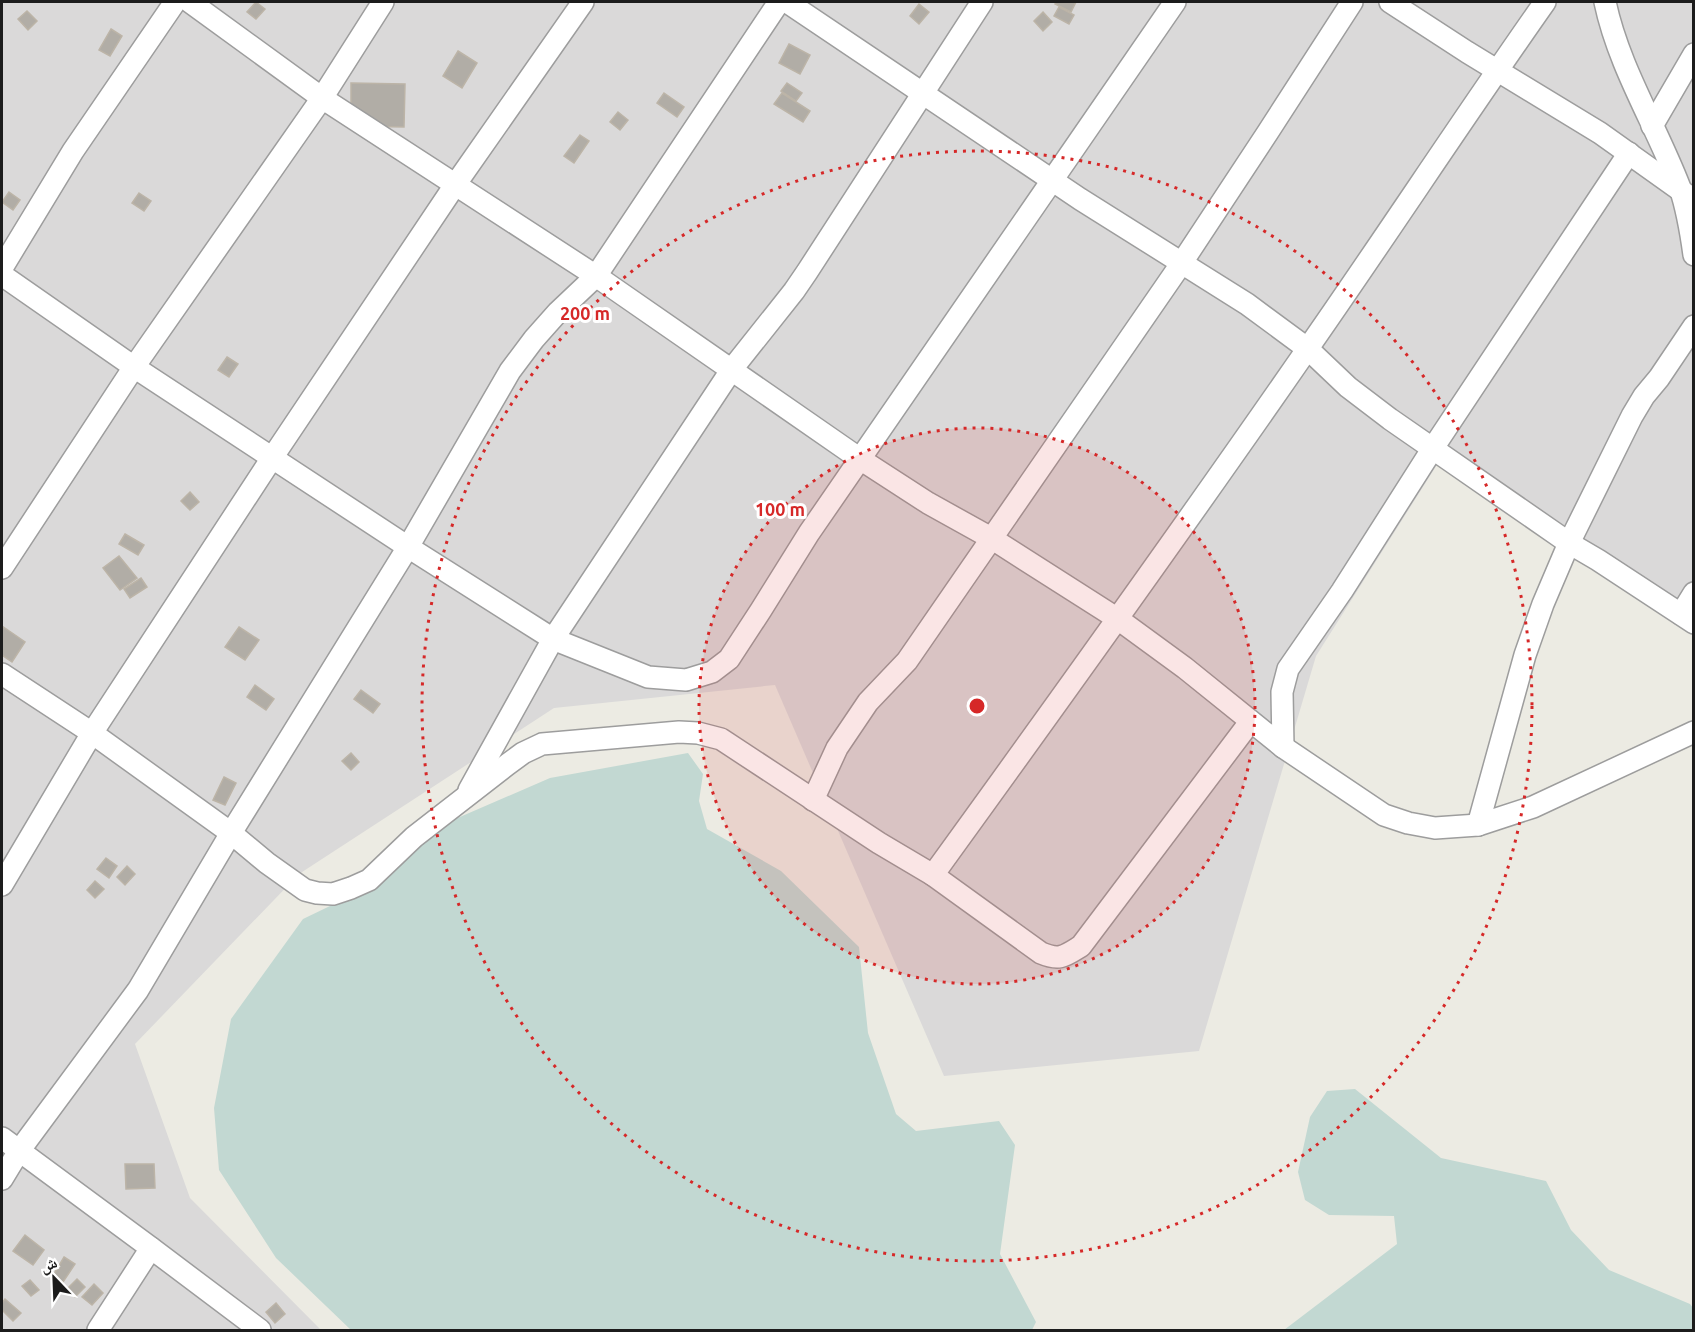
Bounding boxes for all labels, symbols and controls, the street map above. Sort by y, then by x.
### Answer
text: 200 m [560,303,610,323]
text: 100 m [755,499,805,519]
centre of rings [967,696,987,716]
north arrow [24,1248,84,1308]
text: ش [37,1253,60,1277]

